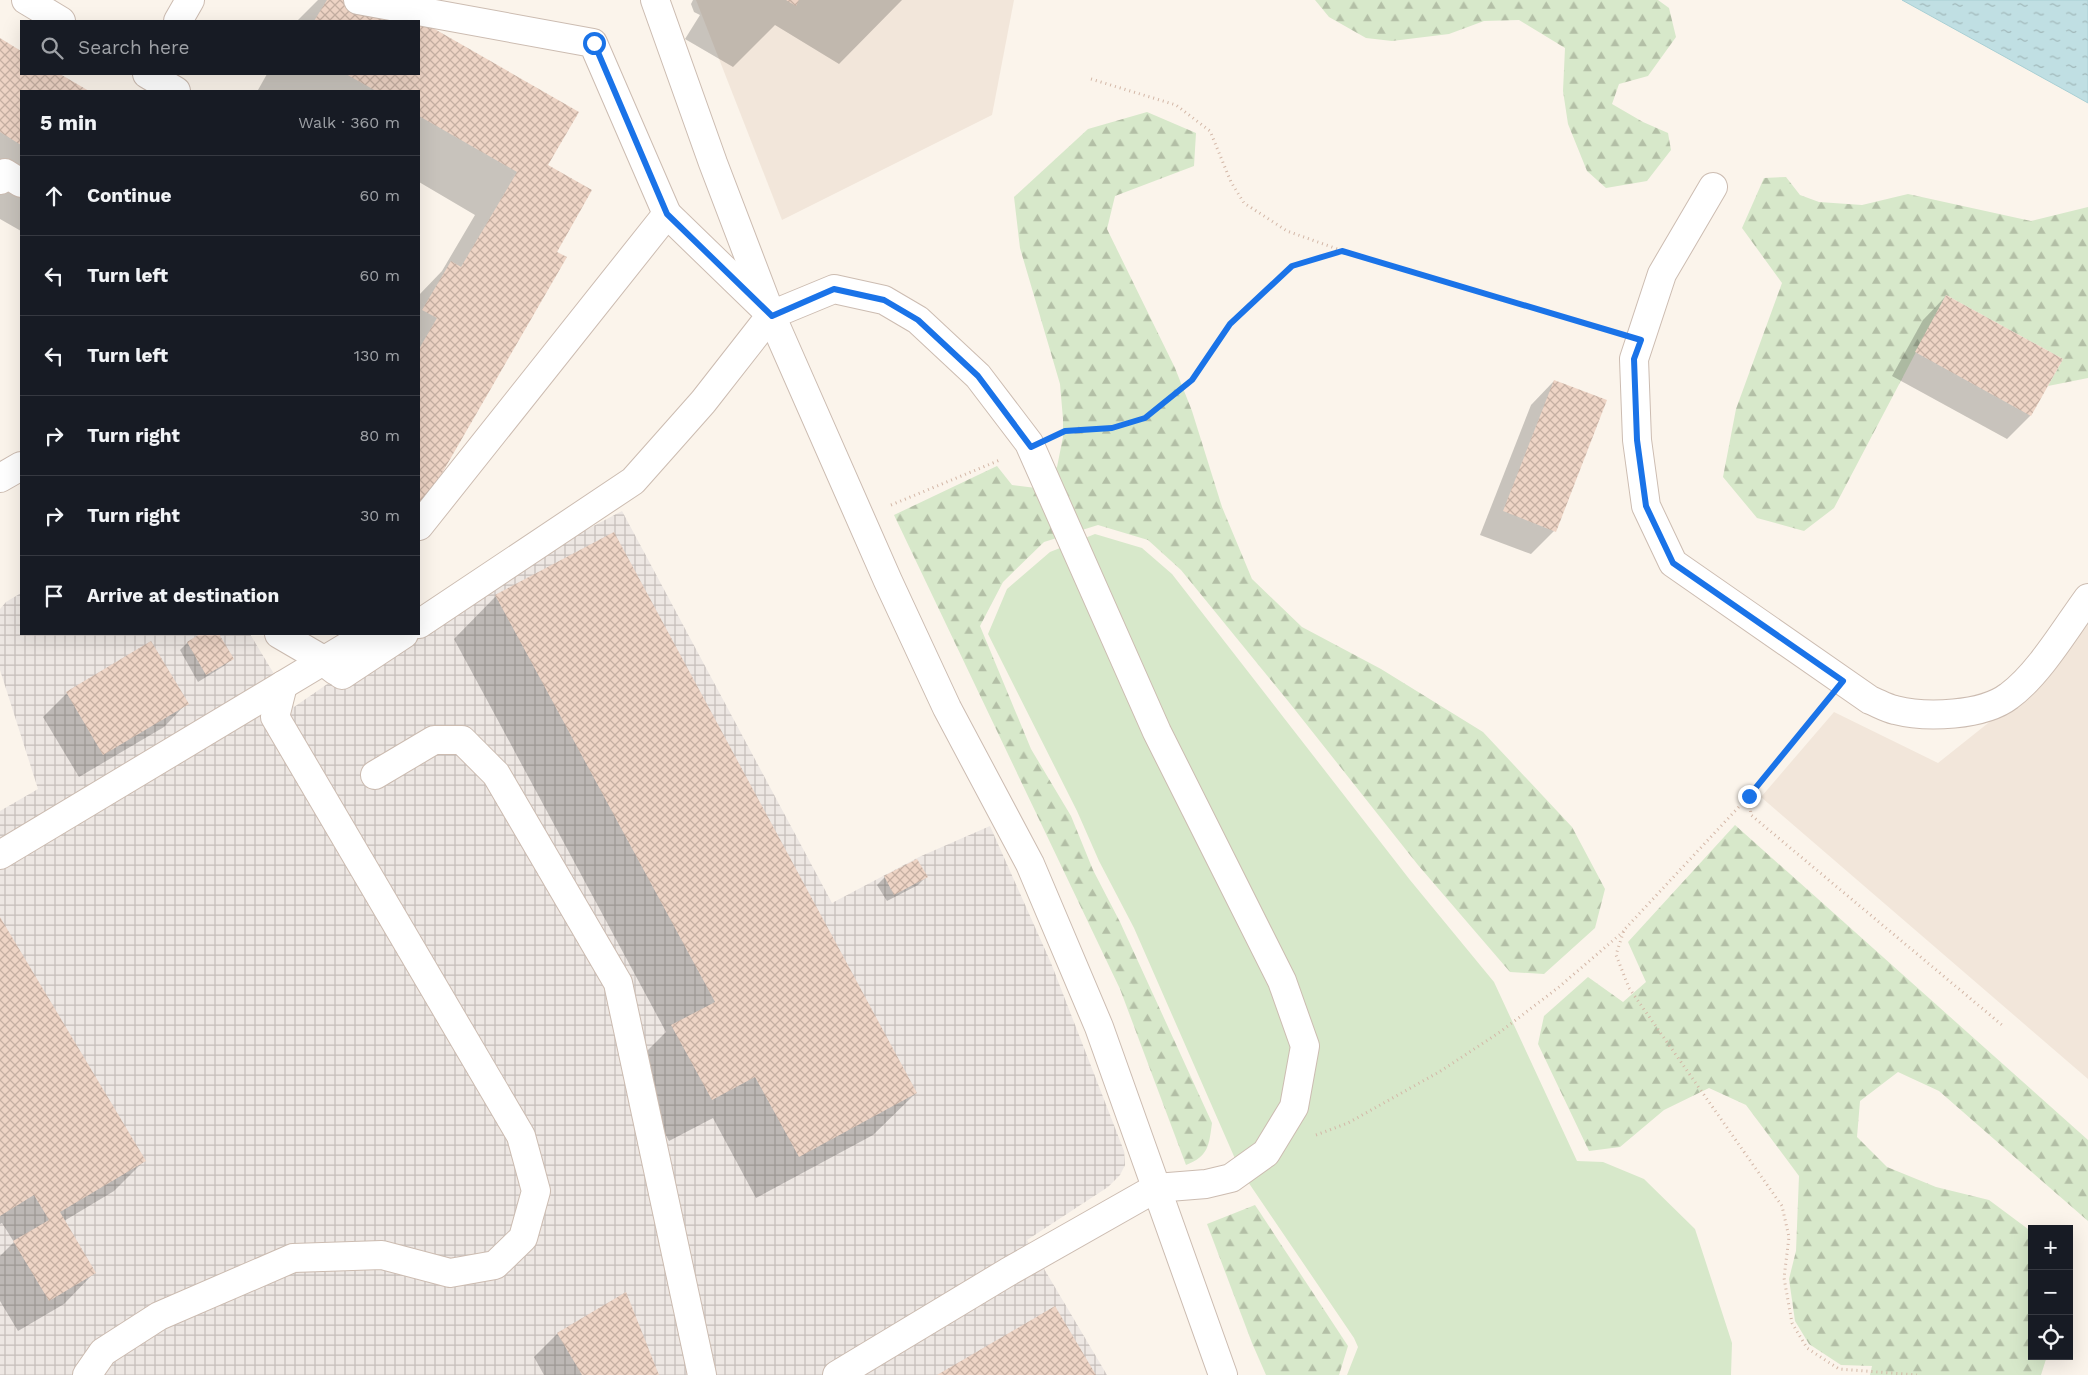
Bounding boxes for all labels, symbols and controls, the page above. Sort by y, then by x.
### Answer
search box [20,20,420,75]
route start [583,32,606,55]
icon: search [38,34,66,62]
text: Search here [78,36,189,59]
text: 5 min [40,110,97,135]
text: Walk · 360 m [298,113,400,132]
icon: ahead [40,182,68,210]
text: Continue [87,184,171,207]
text: 60 m [360,186,400,205]
icon: left [40,262,68,290]
text: Turn left [87,264,168,287]
text: 60 m [360,266,400,285]
icon: left [40,342,68,370]
text: Turn left [87,344,168,367]
text: 130 m [354,346,400,365]
icon: right [40,422,68,450]
text: Turn right [87,424,180,447]
text: 80 m [359,426,400,445]
icon: right [40,502,68,530]
text: Turn right [87,504,180,527]
text: 30 m [360,506,400,525]
icon: arrive [40,582,68,610]
text: Arrive at destination [87,584,279,607]
route end [1738,785,1761,808]
map controls [2028,1225,2073,1360]
button: + [2028,1225,2073,1270]
button: − [2028,1270,2073,1315]
button: locate [2028,1315,2073,1360]

